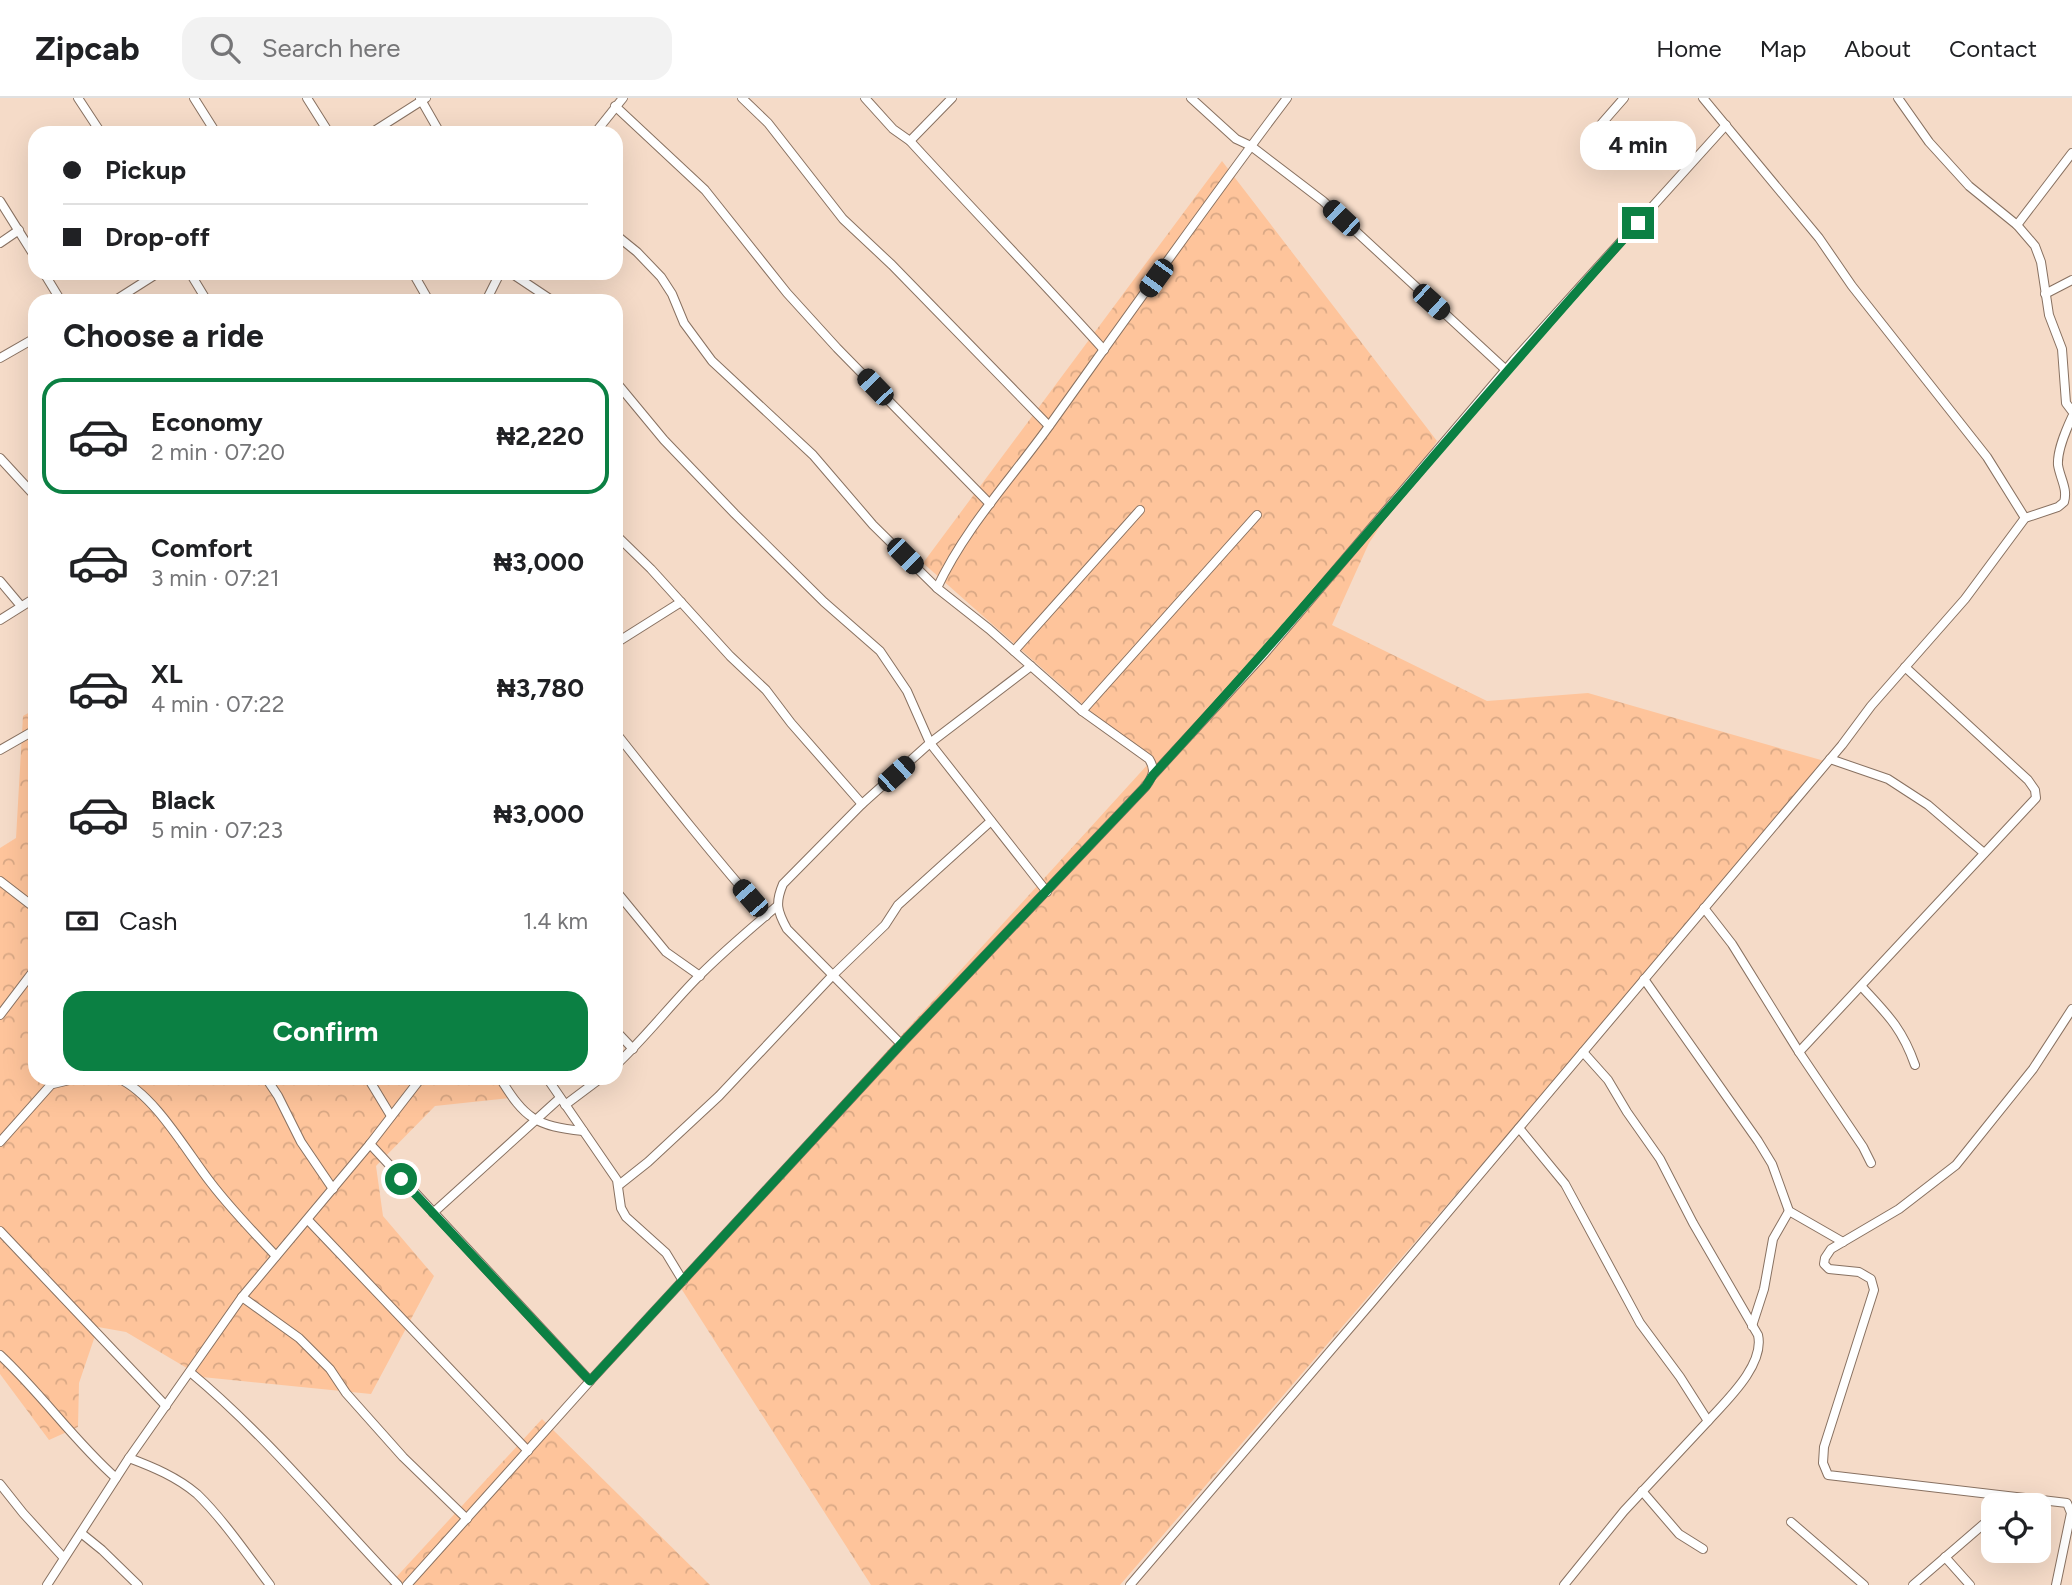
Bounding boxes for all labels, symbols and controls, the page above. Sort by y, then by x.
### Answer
search box [182,17,672,80]
text: Zipcab [35,29,140,68]
icon: search [206,29,244,67]
text: Search here [262,32,401,64]
text: Home [1656,34,1722,63]
text: Map [1760,34,1806,63]
text: About [1844,34,1911,63]
text: Contact [1949,34,2037,63]
callout: 4 min [1580,122,1696,170]
text: 4 min [1608,131,1668,159]
text: Pickup [105,154,186,186]
car [1319,196,1364,240]
route end [1622,207,1654,239]
text: Drop-off [105,221,210,253]
car [1136,255,1177,301]
car [1409,280,1454,324]
text: Choose a ride [63,317,264,355]
car [853,365,898,409]
icon: car [67,405,130,468]
text: Economy [151,406,263,438]
text: ₦2,220 [497,420,584,452]
text: 2 min · 07:20 [151,438,285,466]
icon: car [67,531,130,594]
text: Comfort [151,532,253,564]
car [883,534,928,578]
text: ₦3,000 [494,546,584,578]
text: 3 min · 07:21 [151,564,279,592]
icon: car [67,657,130,720]
text: XL [151,658,183,690]
text: ₦3,780 [497,672,584,704]
text: 4 min · 07:22 [151,690,285,718]
car [874,752,919,796]
icon: car [67,783,130,846]
text: Black [151,784,215,816]
text: ₦3,000 [494,798,584,830]
text: 5 min · 07:23 [151,816,283,844]
car [729,875,772,921]
icon: cash [63,902,101,940]
text: Cash [119,905,178,937]
text: 1.4 km [523,907,588,935]
button: Confirm [63,991,588,1071]
route start [385,1163,417,1195]
map controls [1981,1493,2051,1563]
button: locate [1981,1493,2051,1563]

